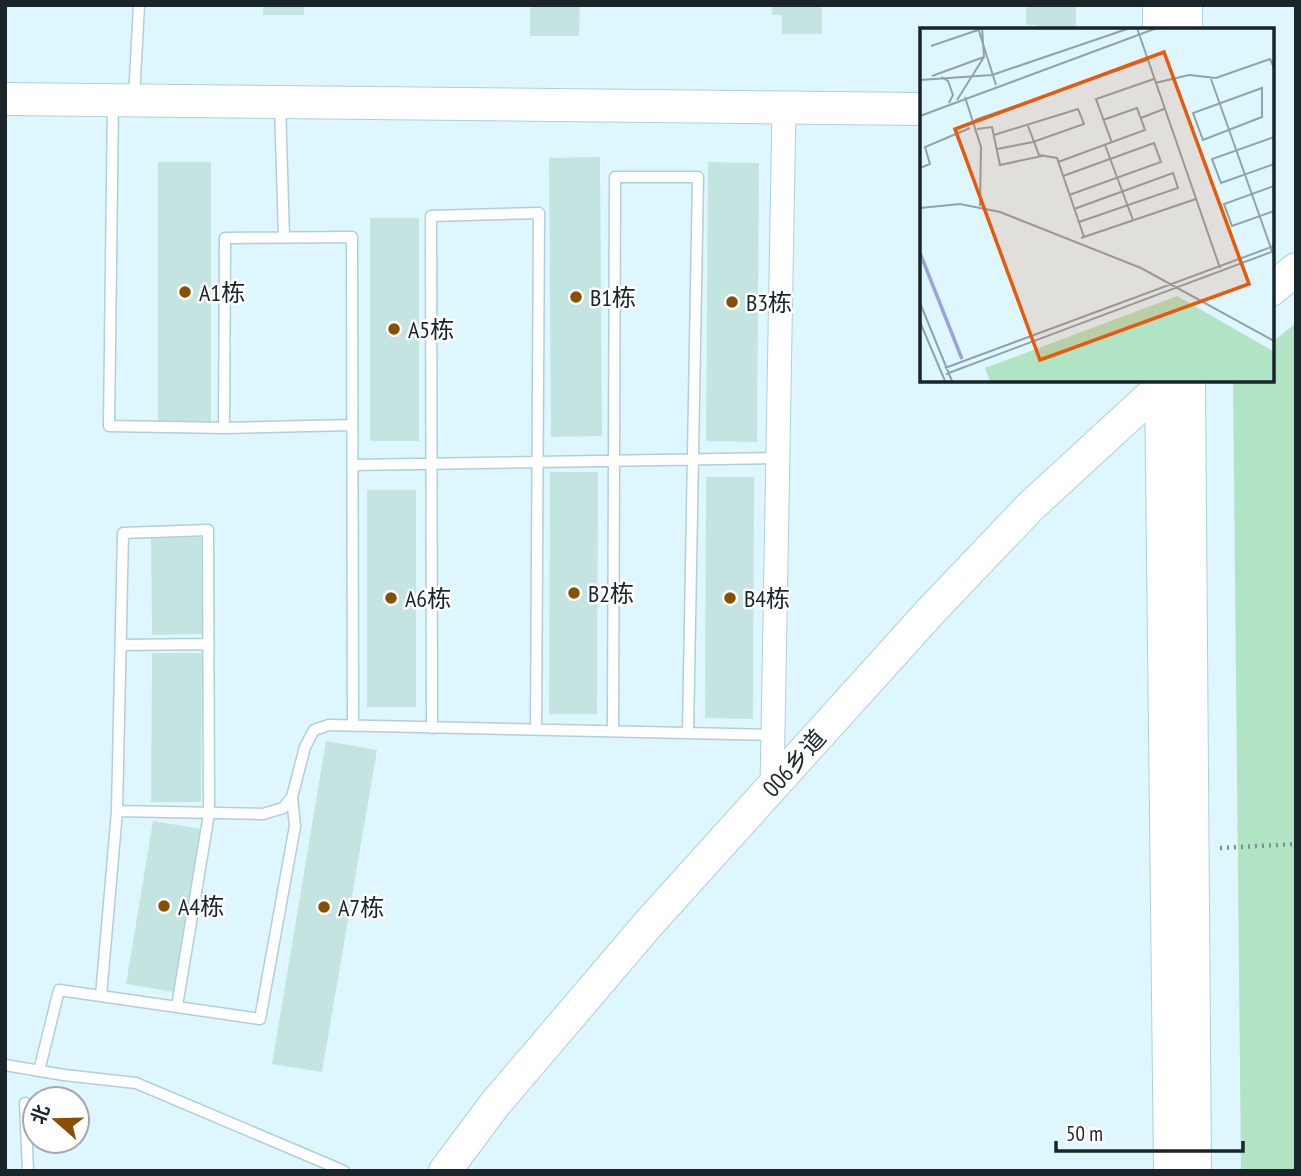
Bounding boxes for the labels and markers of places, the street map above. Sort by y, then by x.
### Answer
place label: A1栋 [199,277,245,308]
place label: B1栋 [590,282,636,313]
marker: A1栋 [177,284,193,300]
place label: B3栋 [746,287,792,318]
marker: B1栋 [568,289,584,305]
marker: B3栋 [724,294,740,310]
place label: A5栋 [408,314,454,345]
marker: A5栋 [386,321,402,337]
place label: B2栋 [588,578,634,609]
place label: A6栋 [405,583,451,614]
place label: B4栋 [744,583,790,614]
marker: B2栋 [566,585,582,601]
marker: A6栋 [383,590,399,606]
marker: B4栋 [722,590,738,606]
place label: A4栋 [178,891,224,922]
place label: A7栋 [338,892,384,923]
marker: A4栋 [156,898,172,914]
marker: A7栋 [316,899,332,915]

